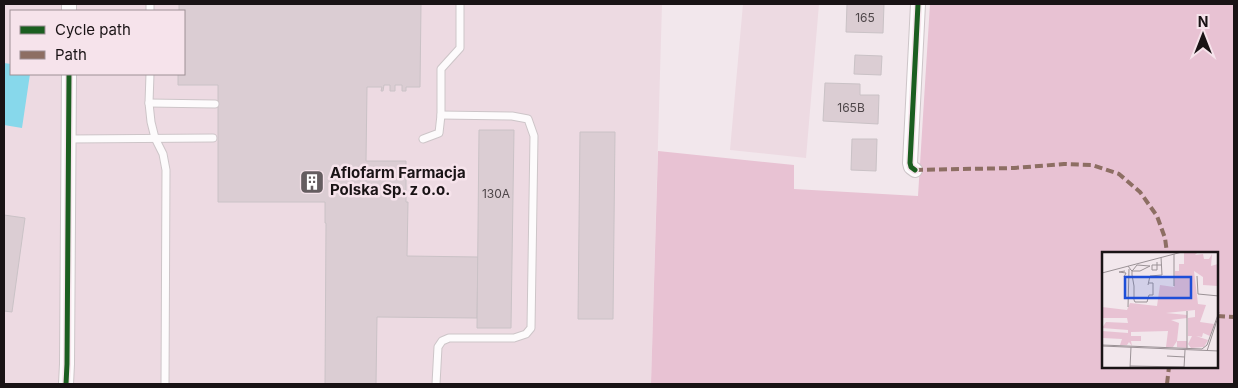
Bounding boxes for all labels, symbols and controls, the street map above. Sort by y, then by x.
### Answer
legend [10,10,185,75]
house number: 165 [855,10,875,25]
north arrow [1178,10,1228,60]
text: N [1198,13,1208,30]
text: Cycle path [55,20,131,39]
text: Path [55,45,87,64]
house number: 165B [837,100,865,115]
place label: Aflofarm Farmacja Polska Sp. z o.o. [330,163,466,199]
building icon: Aflofarm Farmacja Polska Sp. z o.o. [299,169,325,195]
house number: 130A [482,186,510,201]
inset map [1102,252,1218,368]

